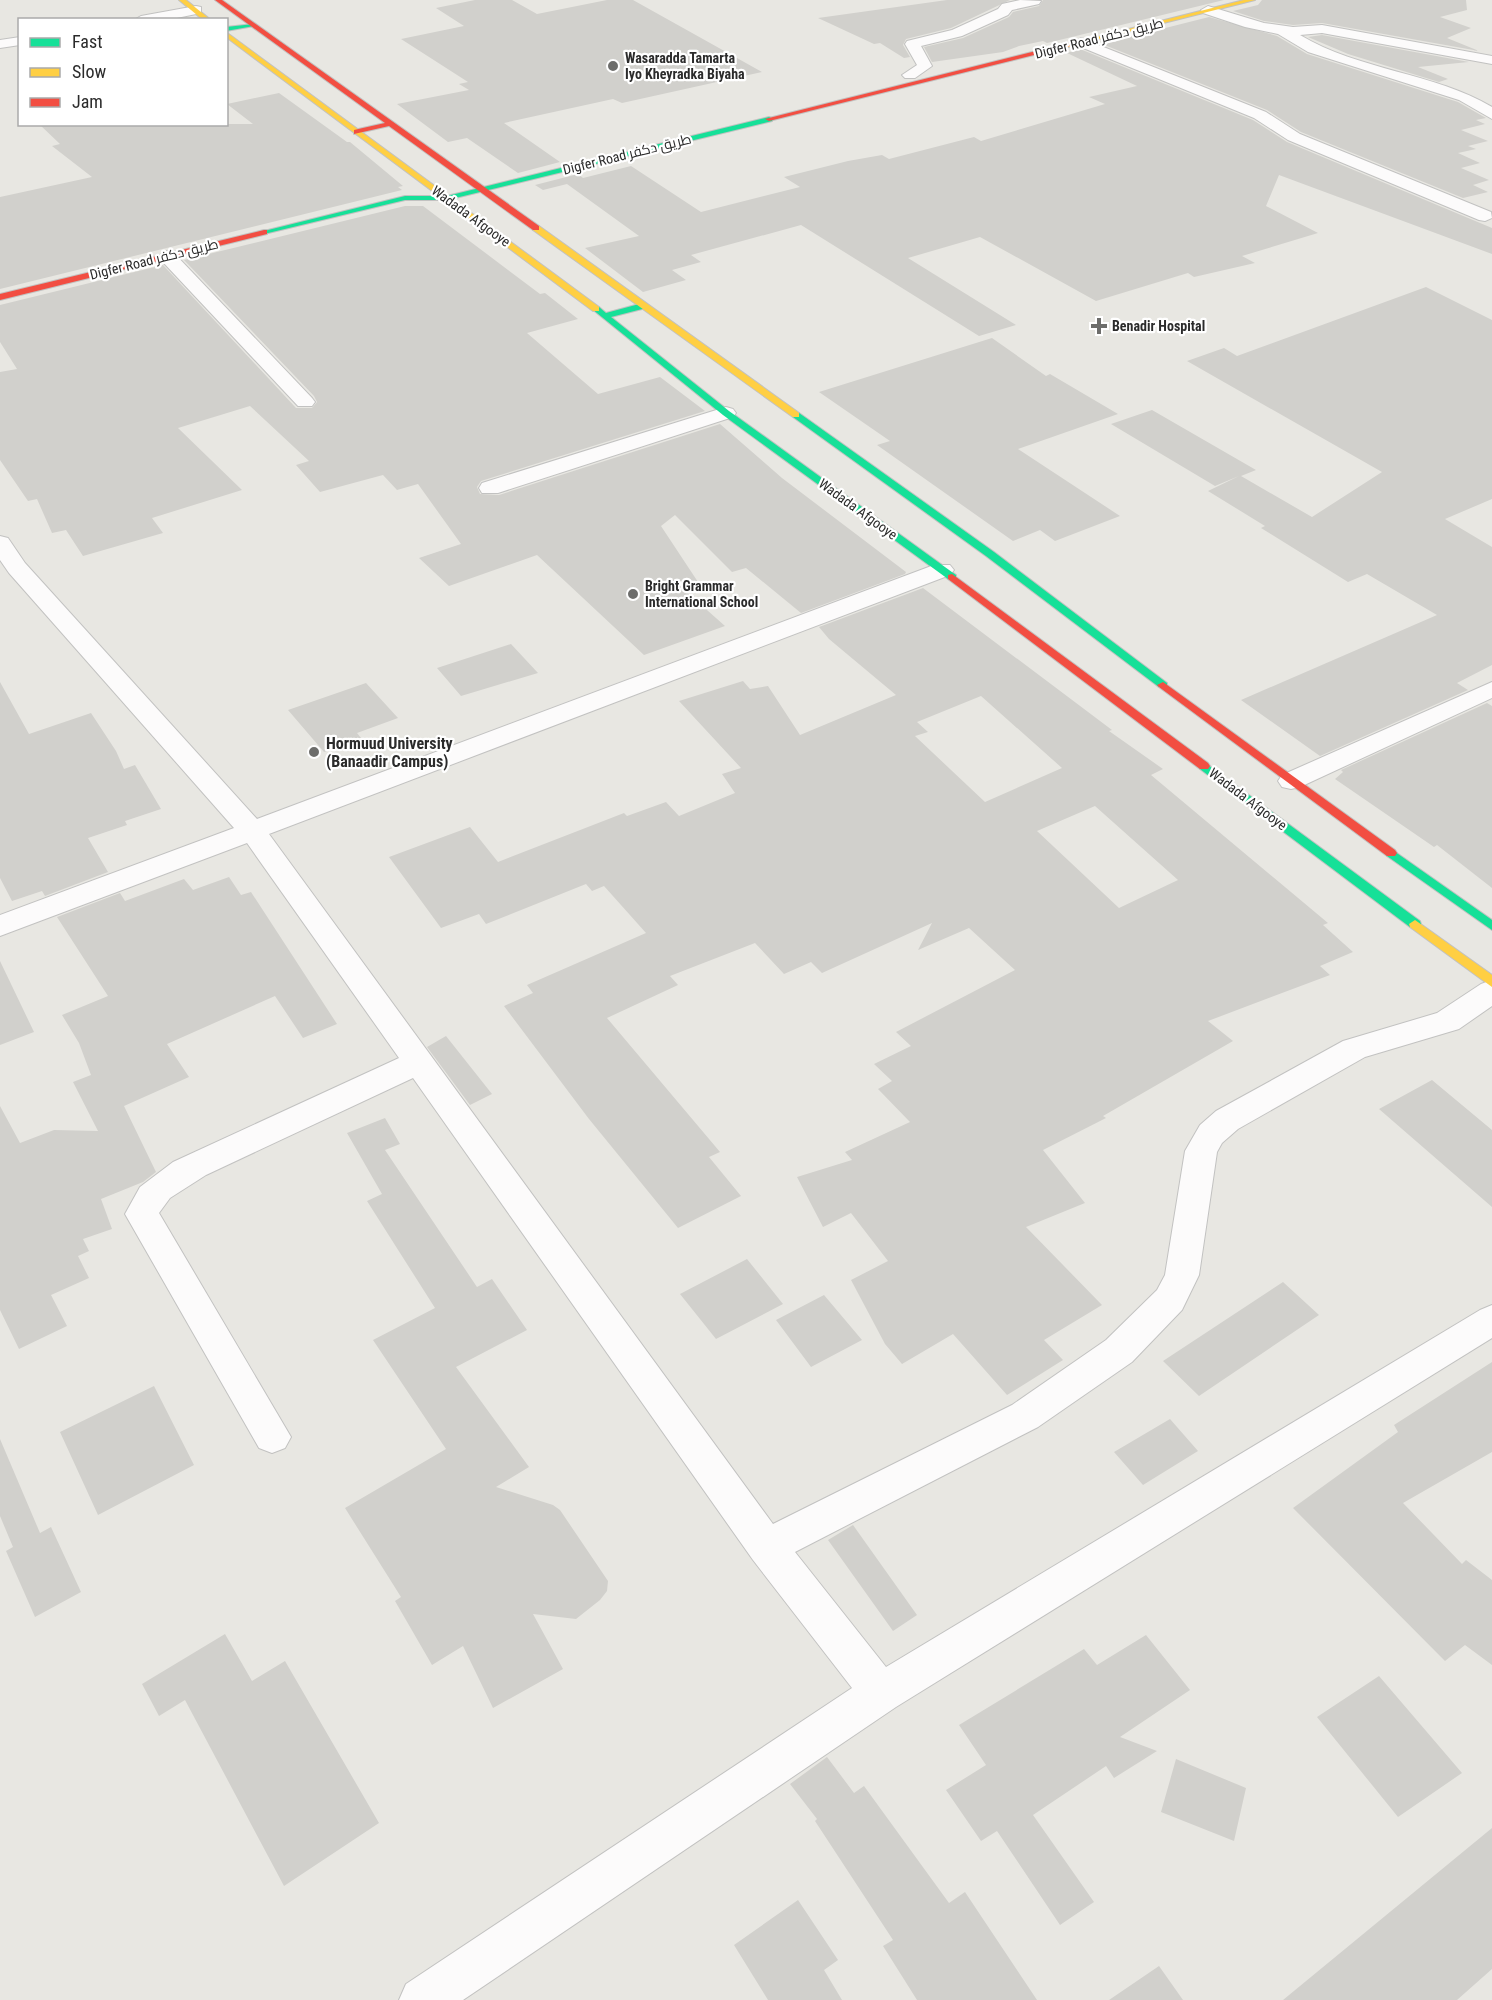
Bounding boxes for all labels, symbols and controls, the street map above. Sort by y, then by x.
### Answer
street label: Digfer Road طريق دكفر [1033,14,1165,63]
legend [18,18,228,126]
text: Fast [72,31,103,52]
place label: Wasaradda Tamarta Iyo Kheyradka Biyaha [625,50,745,82]
marker: Wasaradda Tamarta Iyo Kheyradka Biyaha [606,59,620,73]
text: Slow [72,61,107,82]
text: Jam [72,91,103,112]
street label: Digfer Road طريق دكفر [561,130,693,179]
street label: Wadada Afgooye [429,182,514,250]
street label: Digfer Road طريق دكفر [88,235,220,284]
marker: Benadir Hospital [1090,317,1108,335]
place label: Benadir Hospital [1112,318,1205,334]
street label: Wadada Afgooye [816,475,901,543]
place label: Bright Grammar International School [645,578,758,610]
marker: Bright Grammar International School [626,587,640,601]
place label: Hormuud University (Banaadir Campus) [326,734,453,771]
marker: Hormuud University (Banaadir Campus) [307,745,321,759]
street label: Wadada Afgooye [1206,765,1290,834]

